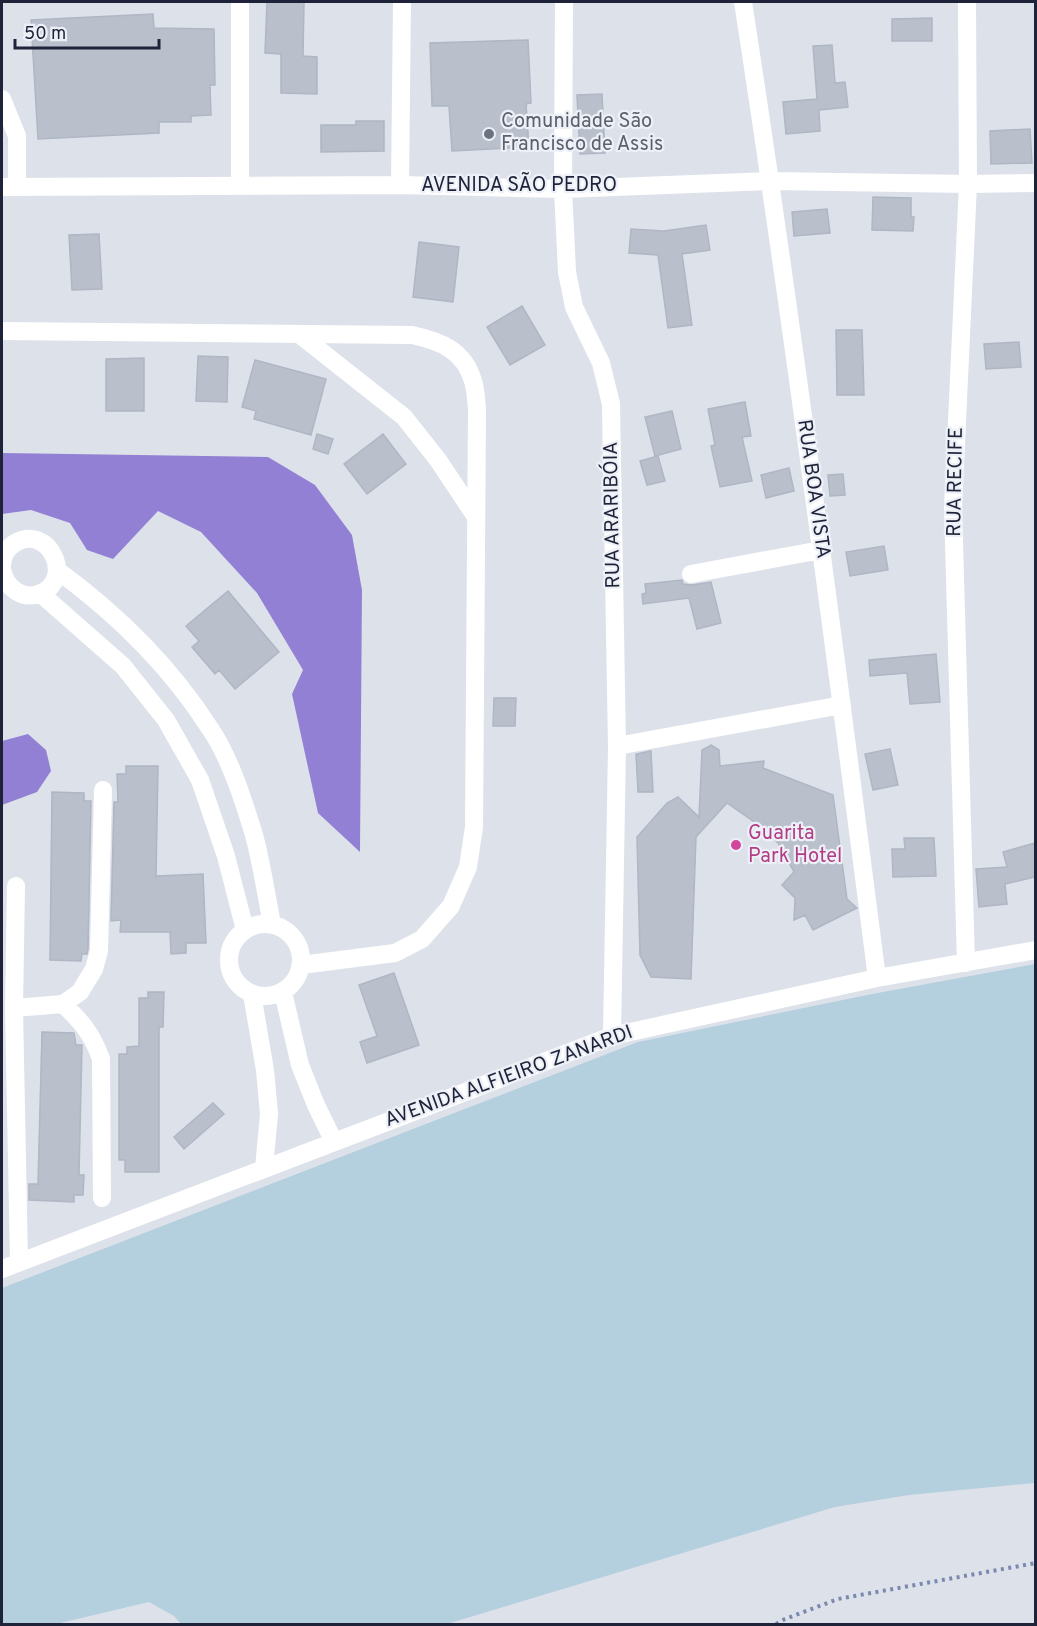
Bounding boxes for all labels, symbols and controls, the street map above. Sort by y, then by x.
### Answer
scale bar [15,12,159,50]
text: 50 m [24,23,66,46]
place label: Comunidade São Francisco de Assis [501,109,663,158]
marker: Comunidade São Francisco de Assis [482,127,496,141]
street label: AVENIDA SÃO PEDRO [421,172,617,199]
street label: RUA BOA VISTA [790,418,836,560]
street label: RUA RECIFE [942,427,970,537]
street label: RUA ARARIBÓIA [597,441,627,589]
place label: Guarita Park Hotel [748,821,842,870]
marker: Guarita Park Hotel [729,838,743,852]
street label: AVENIDA ALFIEIRO ZANARDI [381,1020,637,1134]

